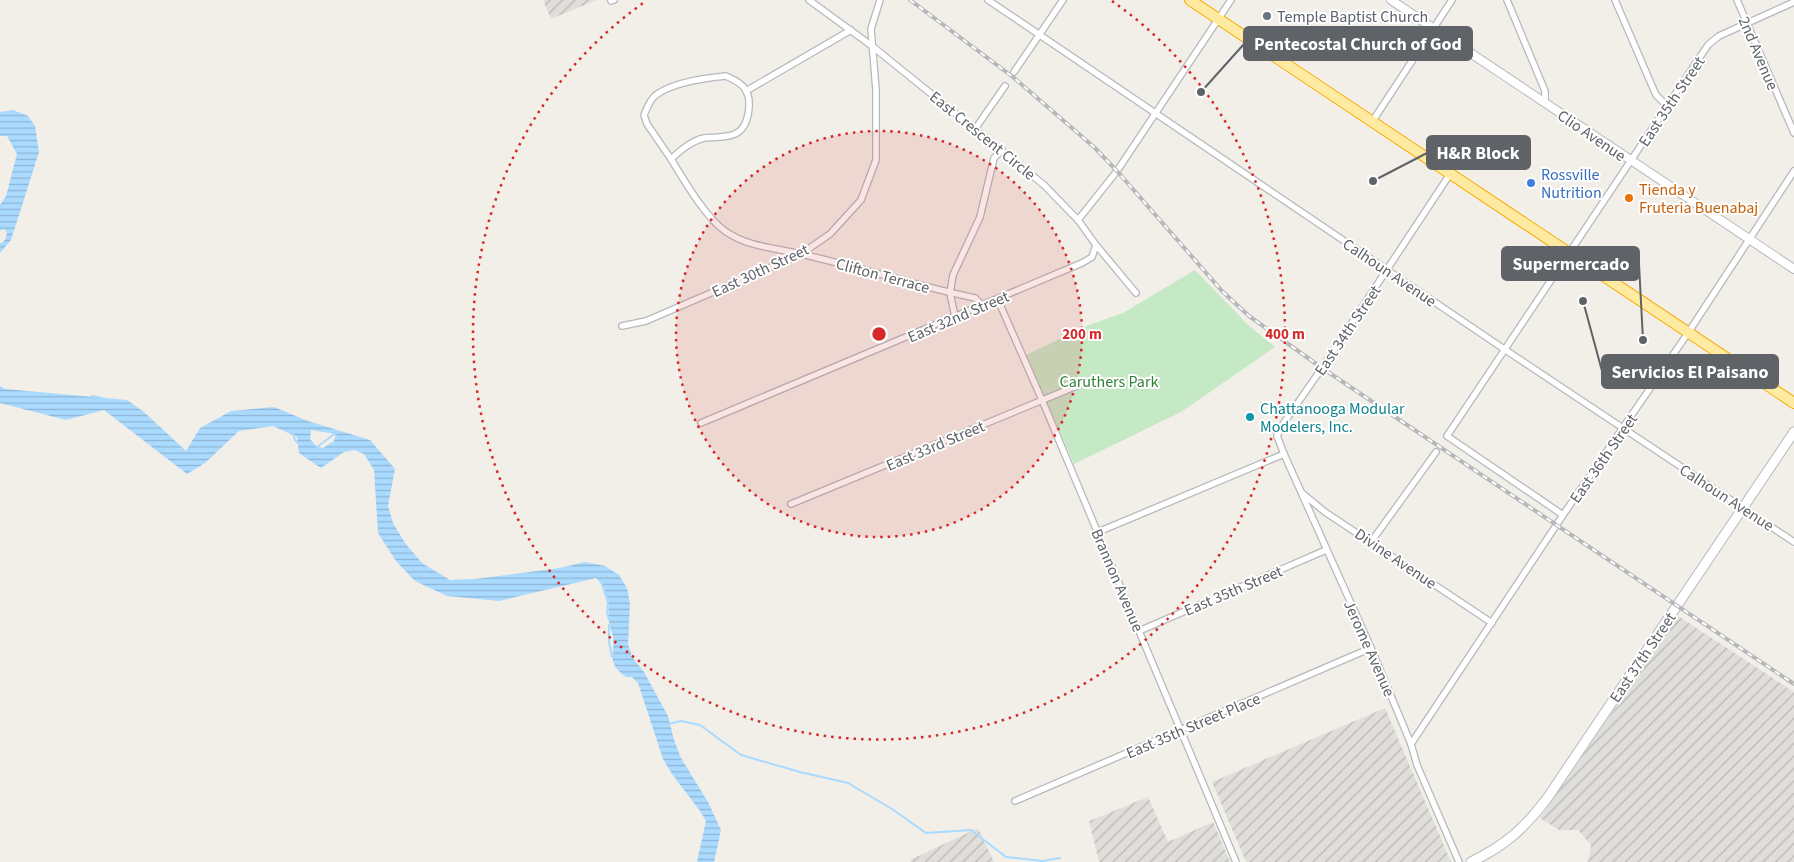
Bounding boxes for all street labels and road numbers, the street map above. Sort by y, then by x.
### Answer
street label: 2nd Avenue [1733,13,1783,94]
street label: East 35th Street [1633,51,1711,151]
street label: East Crescent Circle [925,86,1040,185]
street label: Clio Avenue [1553,105,1630,167]
street label: Calhoun Avenue [1338,233,1441,312]
street label: East 30th Street [708,239,813,303]
street label: Clifton Terrace [833,253,932,299]
street label: East 34th Street [1309,280,1387,380]
street label: East 32nd Street [904,285,1013,348]
street label: East 36th Street [1565,409,1643,508]
street label: East 33rd Street [883,415,989,477]
street label: Calhoun Avenue [1675,459,1778,537]
street label: Divine Avenue [1350,523,1441,594]
street label: Brannon Avenue [1085,525,1149,635]
street label: East 35th Street [1181,560,1286,622]
street label: Jerome Avenue [1338,597,1400,700]
street label: East 37th Street [1604,607,1682,707]
street label: East 35th Street Place [1123,688,1264,764]

